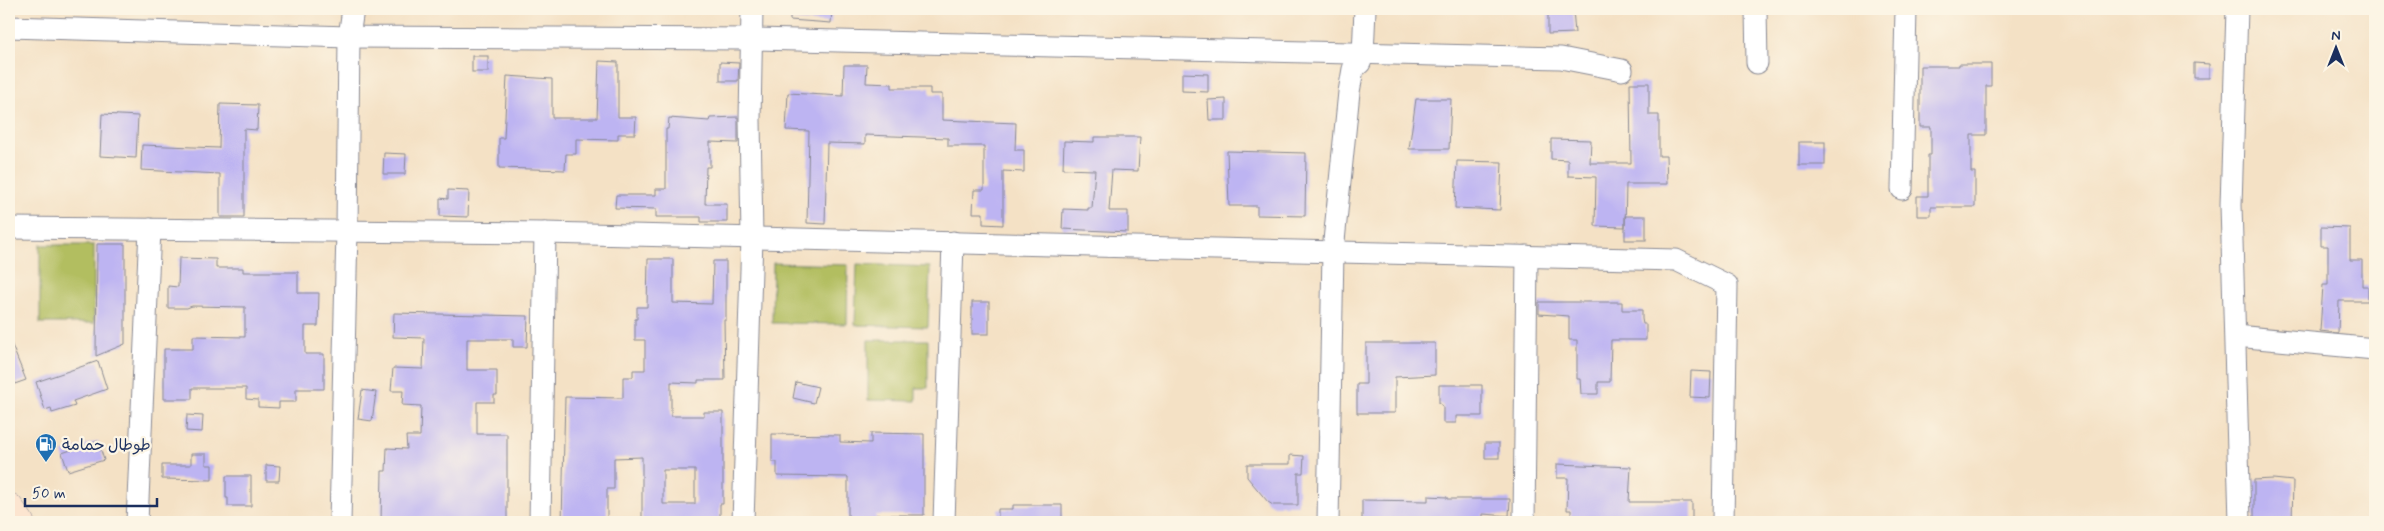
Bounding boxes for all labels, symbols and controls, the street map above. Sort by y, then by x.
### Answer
north arrow [2312,22,2362,72]
text: N [2331,27,2341,45]
fuel station icon: طوطال حمامة [34,432,58,463]
place label: طوطال حمامة [62,435,151,456]
scale bar [25,476,158,508]
text: 50 m [32,484,66,504]

